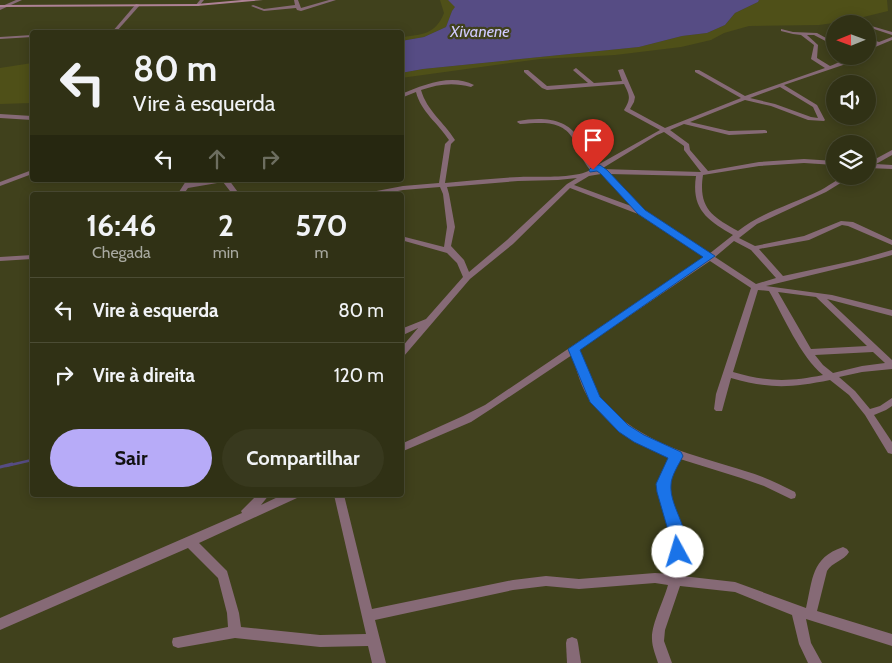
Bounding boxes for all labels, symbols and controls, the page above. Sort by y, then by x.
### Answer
north arrow [826,15,876,65]
map controls [826,15,876,185]
water label: Xivanene [449,22,510,41]
text: 80 m [133,47,217,90]
icon: left [50,50,115,115]
button: sound [826,75,876,125]
text: Vire à esquerda [133,90,275,117]
pin [572,119,614,170]
icon: arrive [579,126,607,154]
button: layers [826,135,876,185]
icon: left [150,145,178,173]
icon: ahead [203,145,231,173]
icon: right [256,145,284,173]
text: 16:46 [86,207,156,244]
text: 2 [218,207,234,244]
text: 570 [295,207,348,244]
text: Chegada [92,243,151,262]
text: min [213,243,239,262]
text: m [315,243,329,262]
icon: left [50,296,78,324]
text: Vire à esquerda [93,299,219,322]
text: 80 m [338,299,384,322]
icon: right [50,361,78,389]
text: Vire à direita [93,364,195,387]
text: 120 m [334,364,384,387]
button: Sair [50,429,212,487]
button: Compartilhar [222,429,384,487]
position arrow [651,525,703,577]

